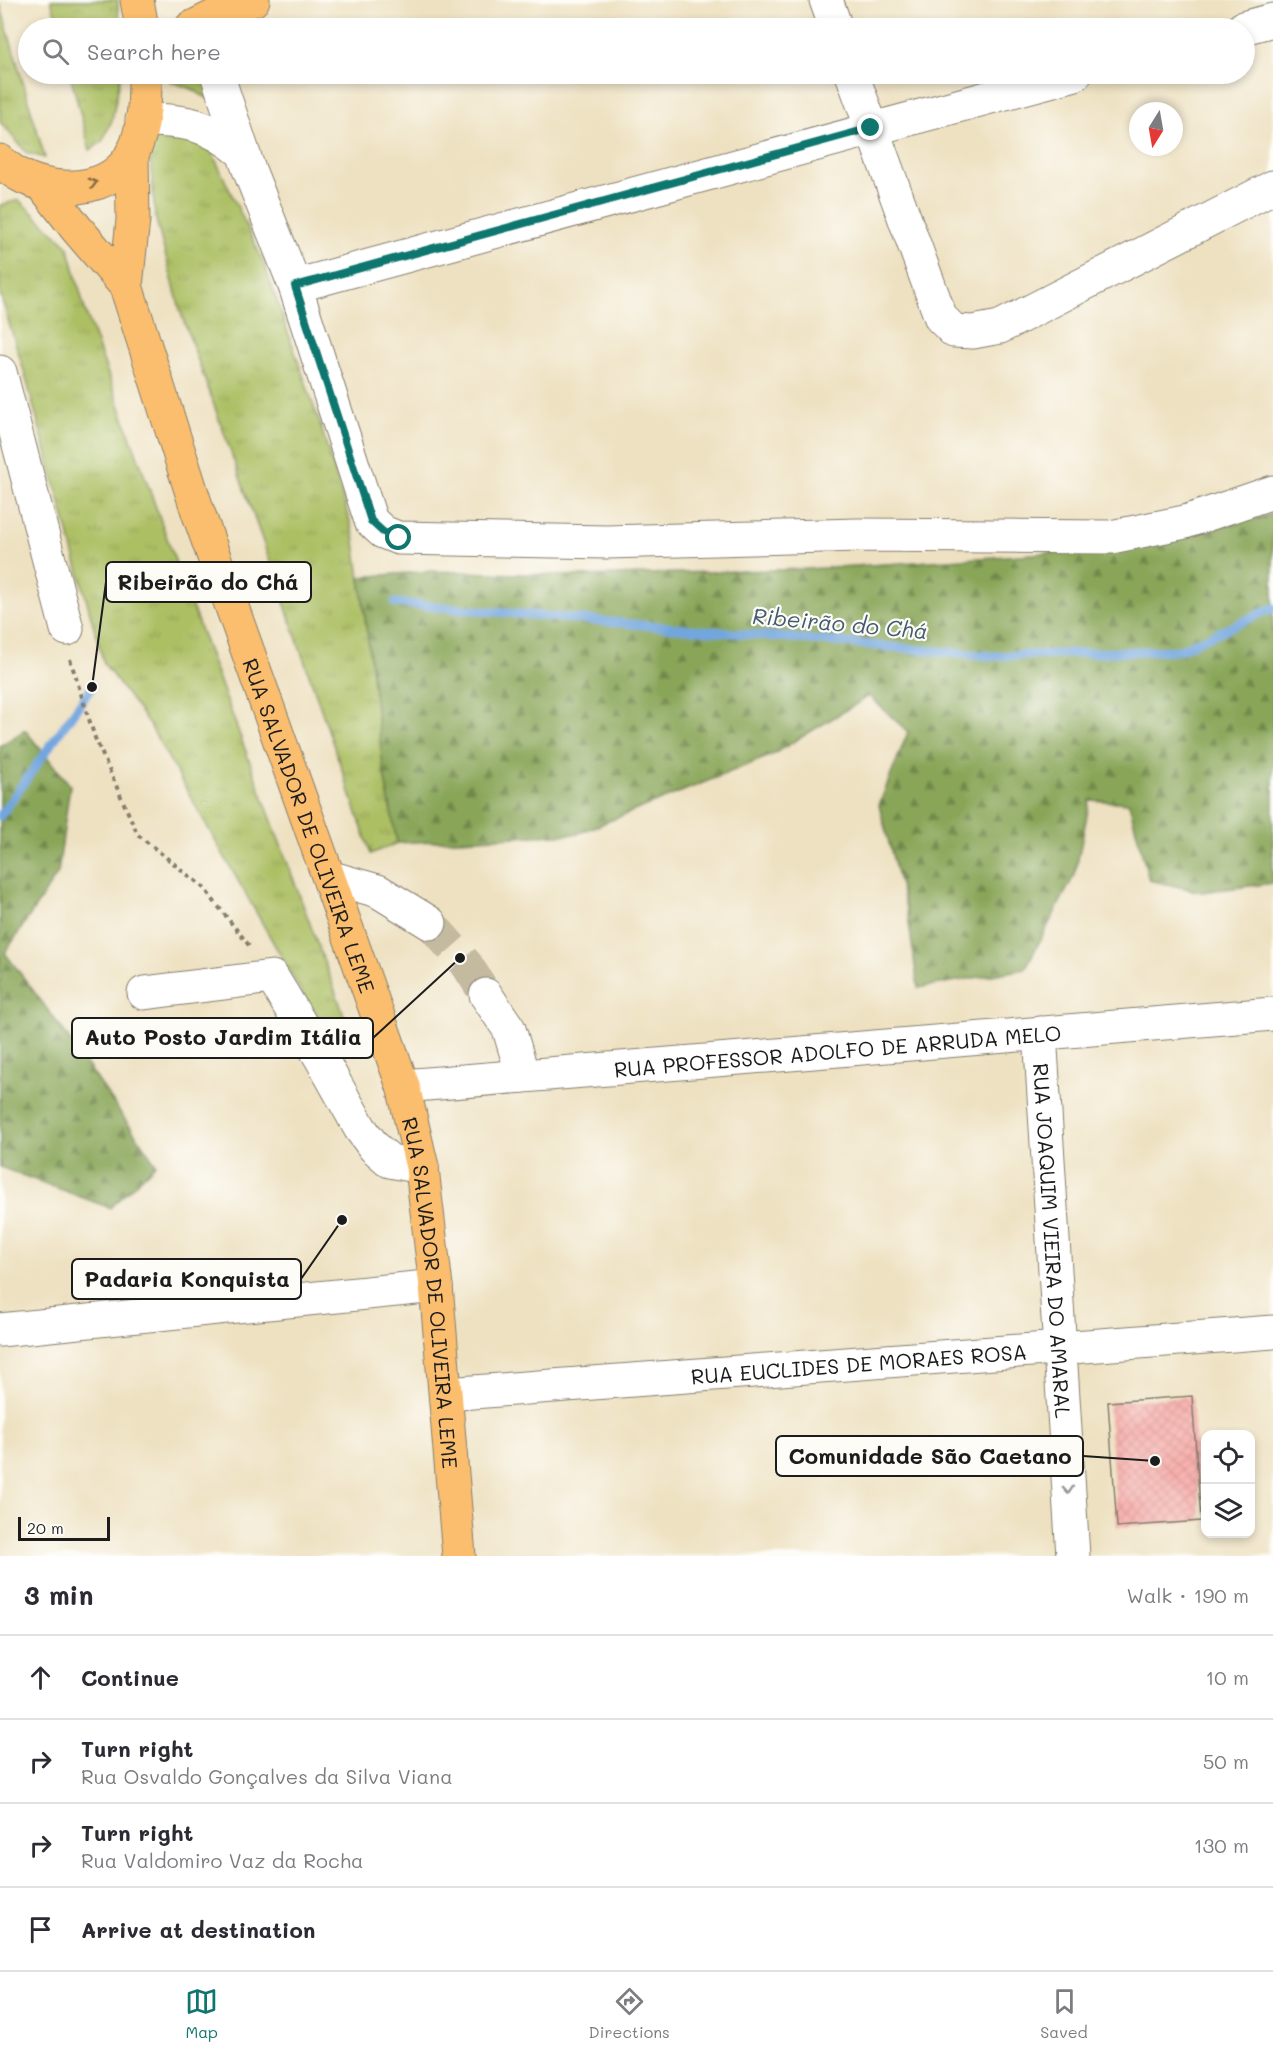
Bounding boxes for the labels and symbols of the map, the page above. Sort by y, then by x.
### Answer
north arrow [1129,102,1183,156]
route end [857,114,883,140]
one-way arrow [87,178,98,190]
route start [385,524,411,550]
callout: Ribeirão do Chá [106,562,311,602]
text: Ribeirão do Chá [117,567,299,596]
water label: Ribeirão do Chá [751,601,929,645]
street label: RUA SALVADOR DE OLIVEIRA LEME [238,654,382,996]
callout: Auto Posto Jardim Itália [72,1018,373,1058]
street label: RUA PROFESSOR ADOLFO DE ARRUDA MELO [613,1018,1062,1082]
text: Auto Posto Jardim Itália [84,1022,362,1051]
street label: RUA JOAQUIM VIEIRA DO AMARAL [1028,1062,1078,1419]
street label: RUA SALVADOR DE OLIVEIRA LEME [397,1114,465,1470]
callout: Padaria Konquista [72,1259,301,1299]
text: Padaria Konquista [84,1264,290,1293]
street label: RUA EUCLIDES DE MORAES ROSA [690,1337,1028,1389]
callout: Comunidade São Caetano [776,1436,1083,1476]
text: Comunidade São Caetano [789,1441,1071,1470]
one-way arrow [1062,1485,1075,1494]
scale bar [18,1514,110,1542]

